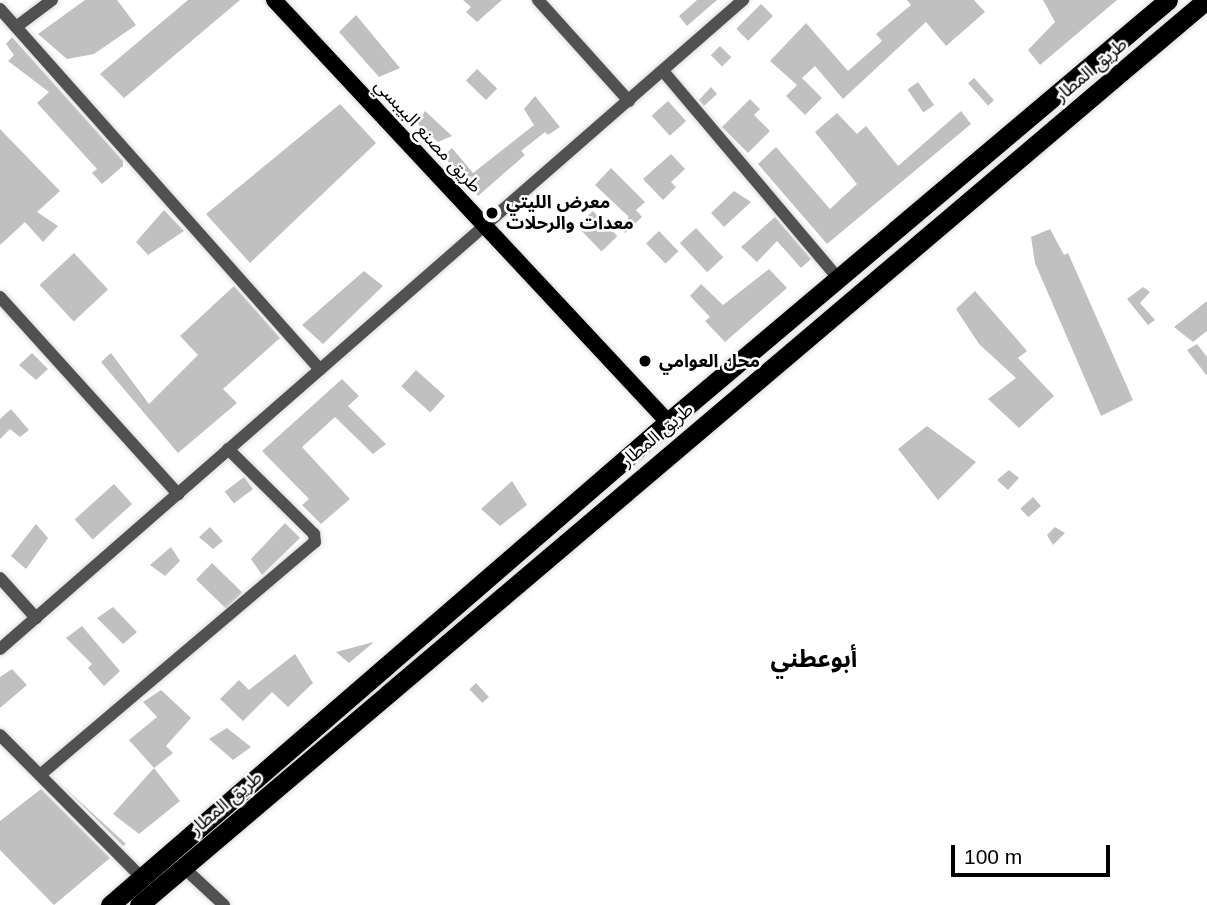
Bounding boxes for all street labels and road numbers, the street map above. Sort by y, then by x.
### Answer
street label: طريق المطار [1050,34,1132,106]
street label: طريق مصنع البيبسي [370,75,486,197]
street label: طريق المطار [616,399,698,471]
street label: طريق المطار [185,767,267,839]

